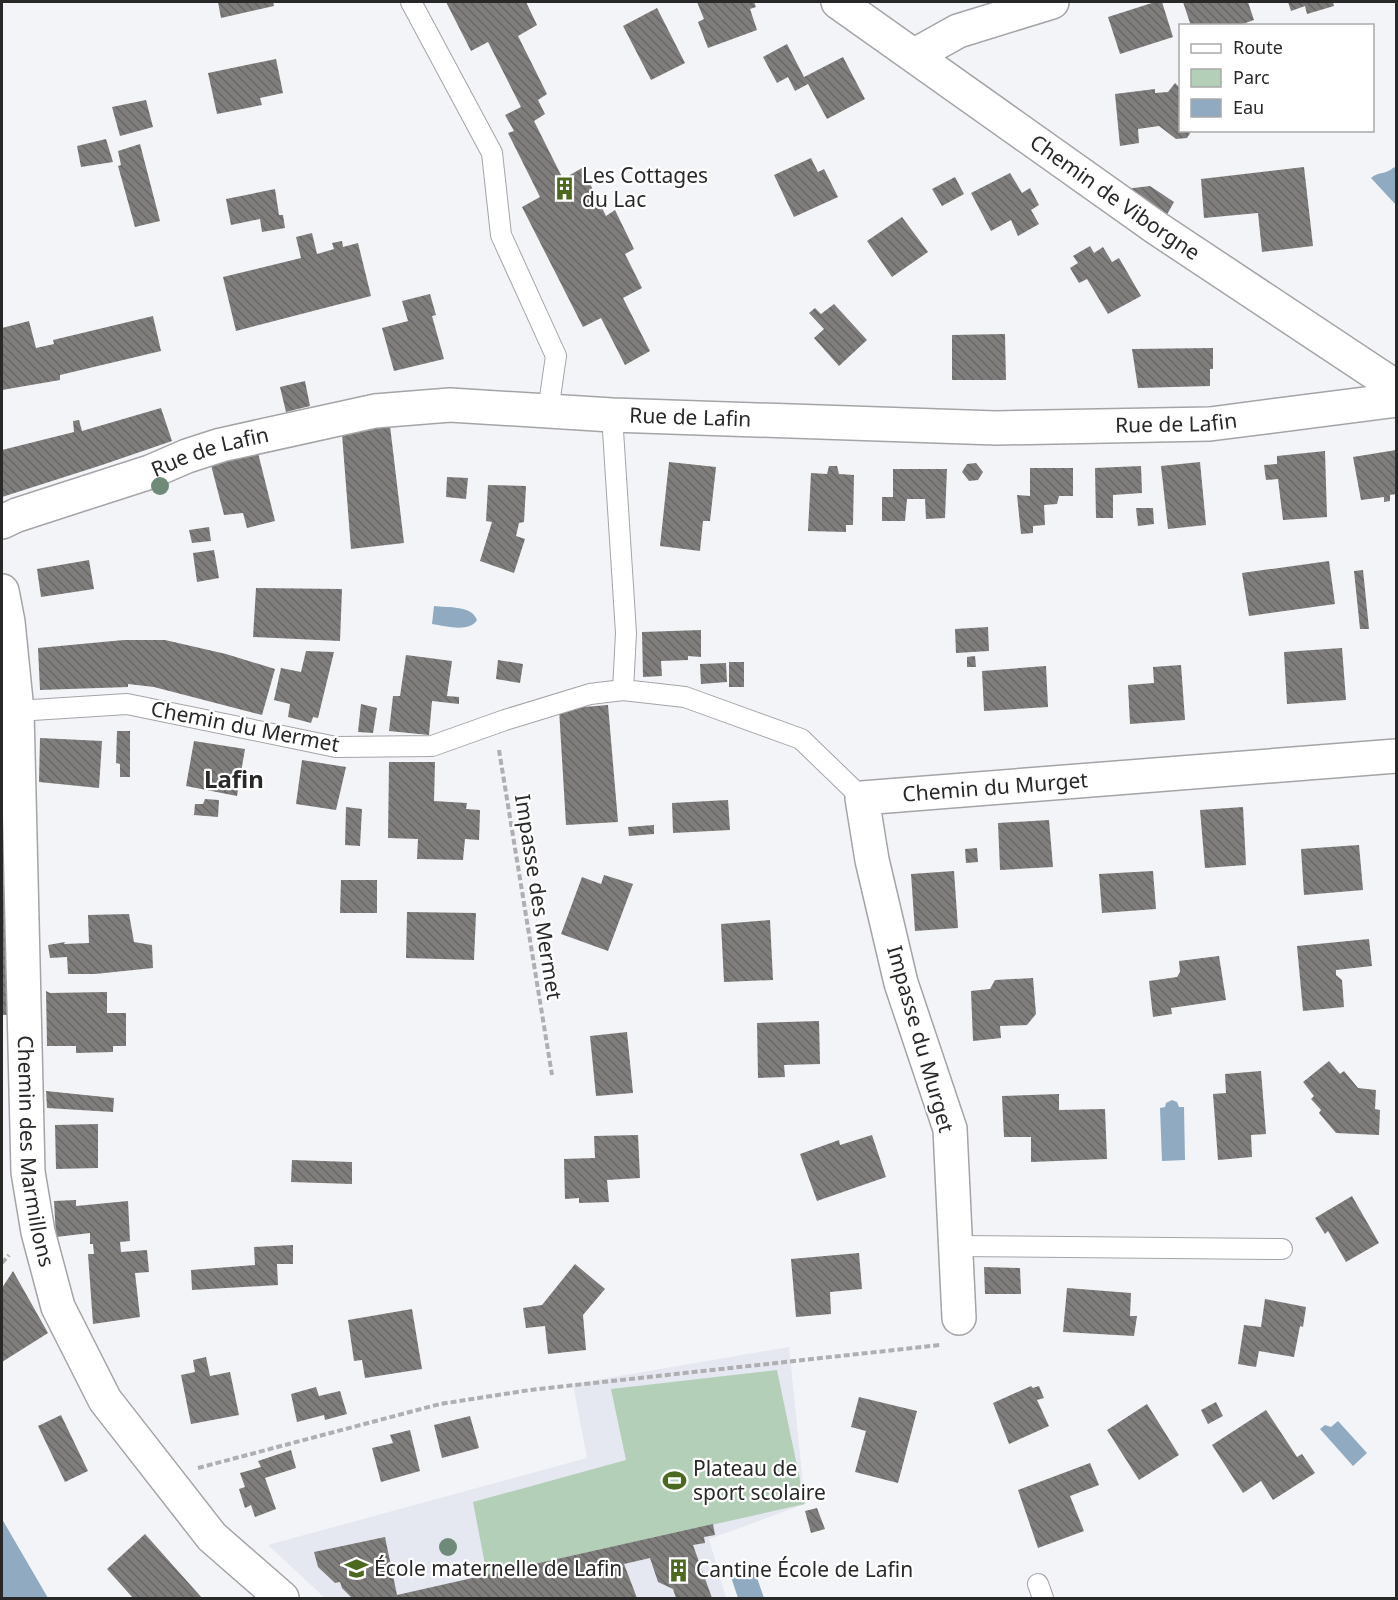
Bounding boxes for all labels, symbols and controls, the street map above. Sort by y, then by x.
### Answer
legend [1179,24,1374,132]
text: Route [1233,35,1283,59]
text: Parc [1233,65,1270,89]
text: Eau [1233,95,1264,119]
street label: Chemin de Viborgne [1025,128,1206,266]
place label: Les Cottages du Lac [582,161,708,213]
building icon: Les Cottages du Lac [551,175,577,201]
street label: Rue de Lafin [629,401,752,433]
street label: Rue de Lafin [1115,406,1239,439]
street label: Rue de Lafin [146,420,271,483]
street label: Chemin du Mermet [148,694,342,758]
district label: Lafin [204,762,264,795]
street label: Chemin du Murget [901,765,1089,808]
street label: Impasse des Mermet [509,792,569,1002]
street label: Impasse du Murget [881,942,961,1136]
street label: Chemin des Marmillons [12,1035,62,1270]
place label: Plateau de sport scolaire [693,1454,826,1506]
sports icon: Plateau de sport scolaire [662,1468,688,1494]
place label: École maternelle de Lafin [374,1554,622,1582]
place label: Cantine École de Lafin [696,1555,913,1583]
school or university icon: École maternelle de Lafin [343,1556,369,1582]
building icon: Cantine École de Lafin [665,1557,691,1583]

